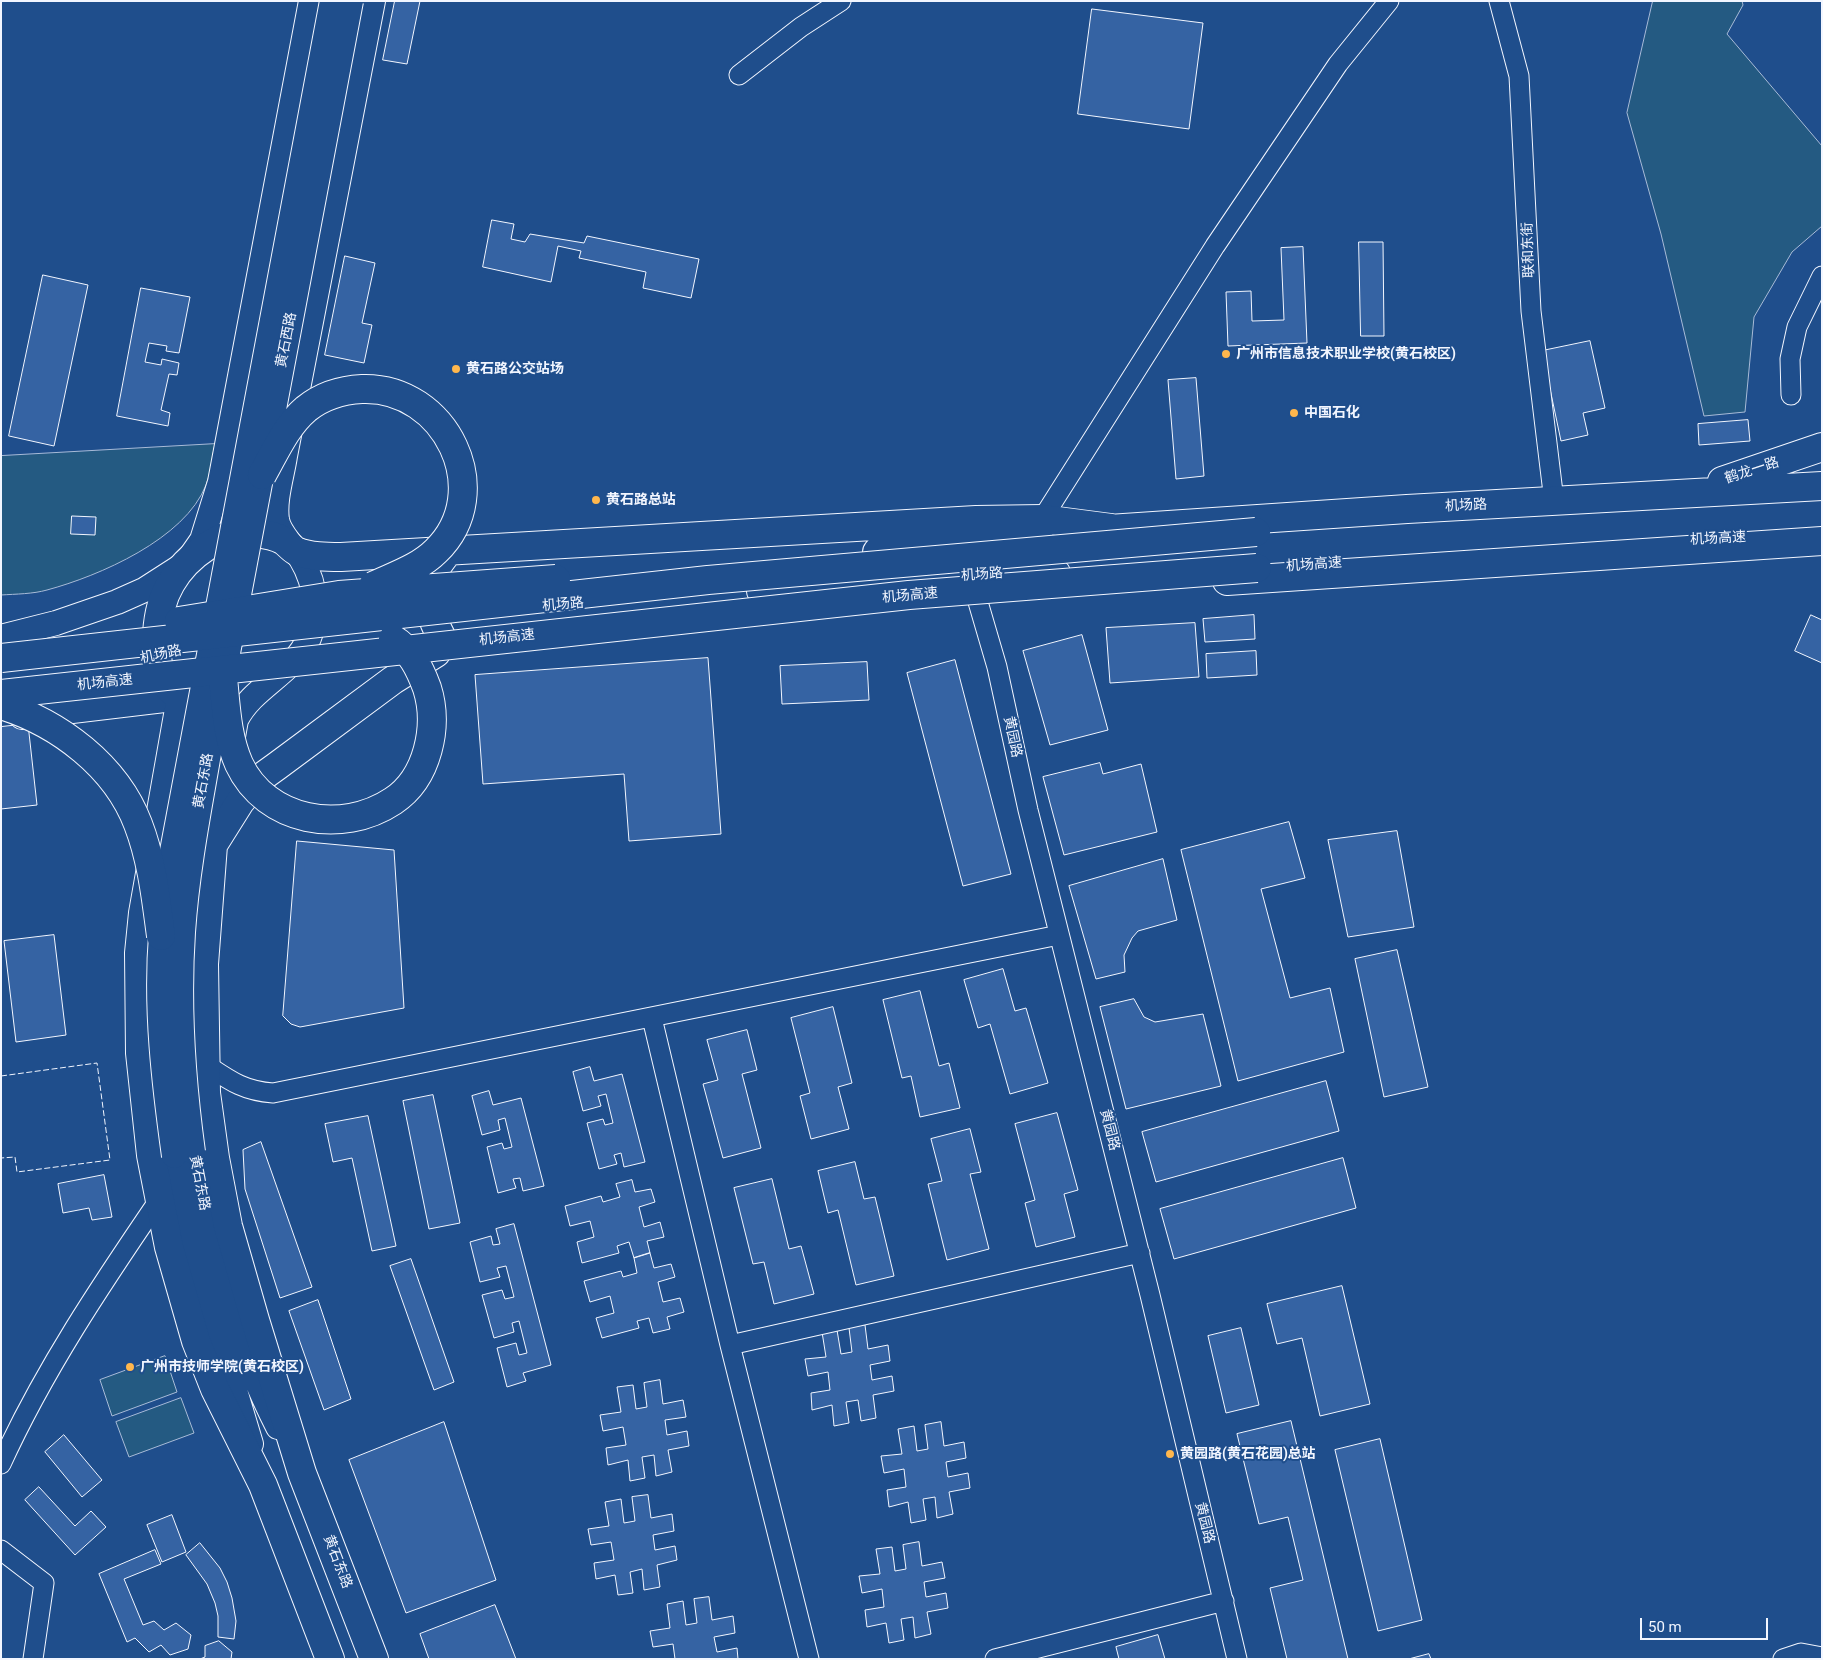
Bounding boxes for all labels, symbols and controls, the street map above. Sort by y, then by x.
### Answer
street label: 联和东街 [1520,222,1538,278]
street label: 黄石西路 [273,311,301,369]
place label: 广州市信息技术职业学校(黄石校区) [1236,346,1456,362]
marker: 广州市信息技术职业学校(黄石校区) [1220,348,1232,360]
place label: 黄石路公交站场 [466,361,564,377]
marker: 黄石路公交站场 [450,363,462,375]
place label: 中国石化 [1304,405,1360,421]
marker: 中国石化 [1288,407,1300,419]
street label: 鹤龙一路 [1723,454,1781,488]
place label: 黄石路总站 [606,492,676,508]
marker: 黄石路总站 [590,494,602,506]
street label: 机场路 [1445,497,1487,515]
street label: 机场高速 [1690,529,1746,549]
street label: 机场高速 [1285,555,1343,575]
street label: 机场路 [960,565,1004,585]
street label: 机场高速 [881,585,939,607]
street label: 机场路 [541,595,585,615]
street label: 机场高速 [478,627,536,649]
street label: 机场路 [139,642,183,668]
street label: 机场高速 [76,672,134,694]
street label: 黄园路 [999,715,1025,759]
street label: 黄石东路 [191,752,217,810]
street label: 黄园路 [1096,1108,1122,1152]
street label: 黄石东路 [185,1154,213,1212]
place label: 广州市技师学院(黄石校区) [140,1359,304,1375]
marker: 广州市技师学院(黄石校区) [124,1361,136,1373]
place label: 黄园路(黄石花园)总站 [1180,1446,1316,1462]
marker: 黄园路(黄石花园)总站 [1164,1448,1176,1460]
street label: 黄园路 [1191,1501,1217,1545]
street label: 黄石东路 [319,1533,355,1591]
scale bar [1643,1608,1770,1640]
text: 50 m [1648,1618,1682,1636]

